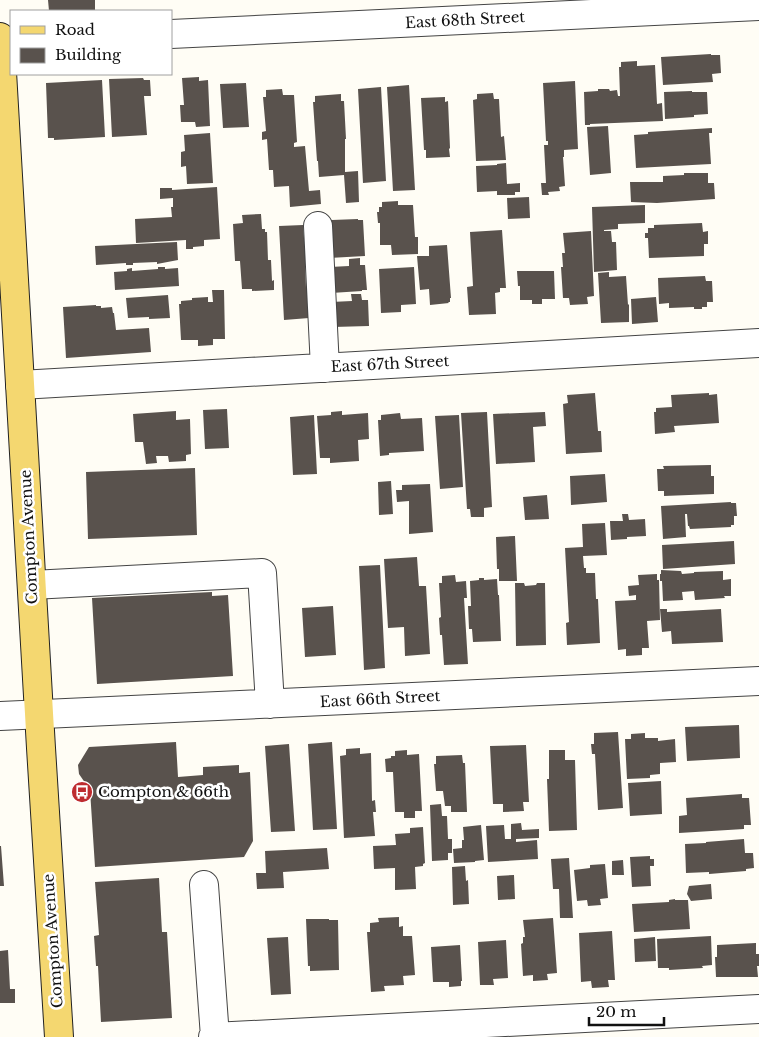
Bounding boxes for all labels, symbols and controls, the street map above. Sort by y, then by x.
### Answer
street label: East 68th Street [404,7,526,32]
legend [10,10,172,75]
text: Road [55,20,95,39]
text: Building [55,45,122,64]
street label: East 67th Street [330,351,450,376]
street label: Compton Avenue [15,469,42,605]
street label: East 66th Street [319,686,441,711]
bus stop icon: Compton & 66th [70,780,94,804]
place label: Compton & 66th [98,782,229,801]
street label: Compton Avenue [38,873,67,1009]
scale bar [589,994,664,1026]
text: 20 m [596,1002,636,1021]

